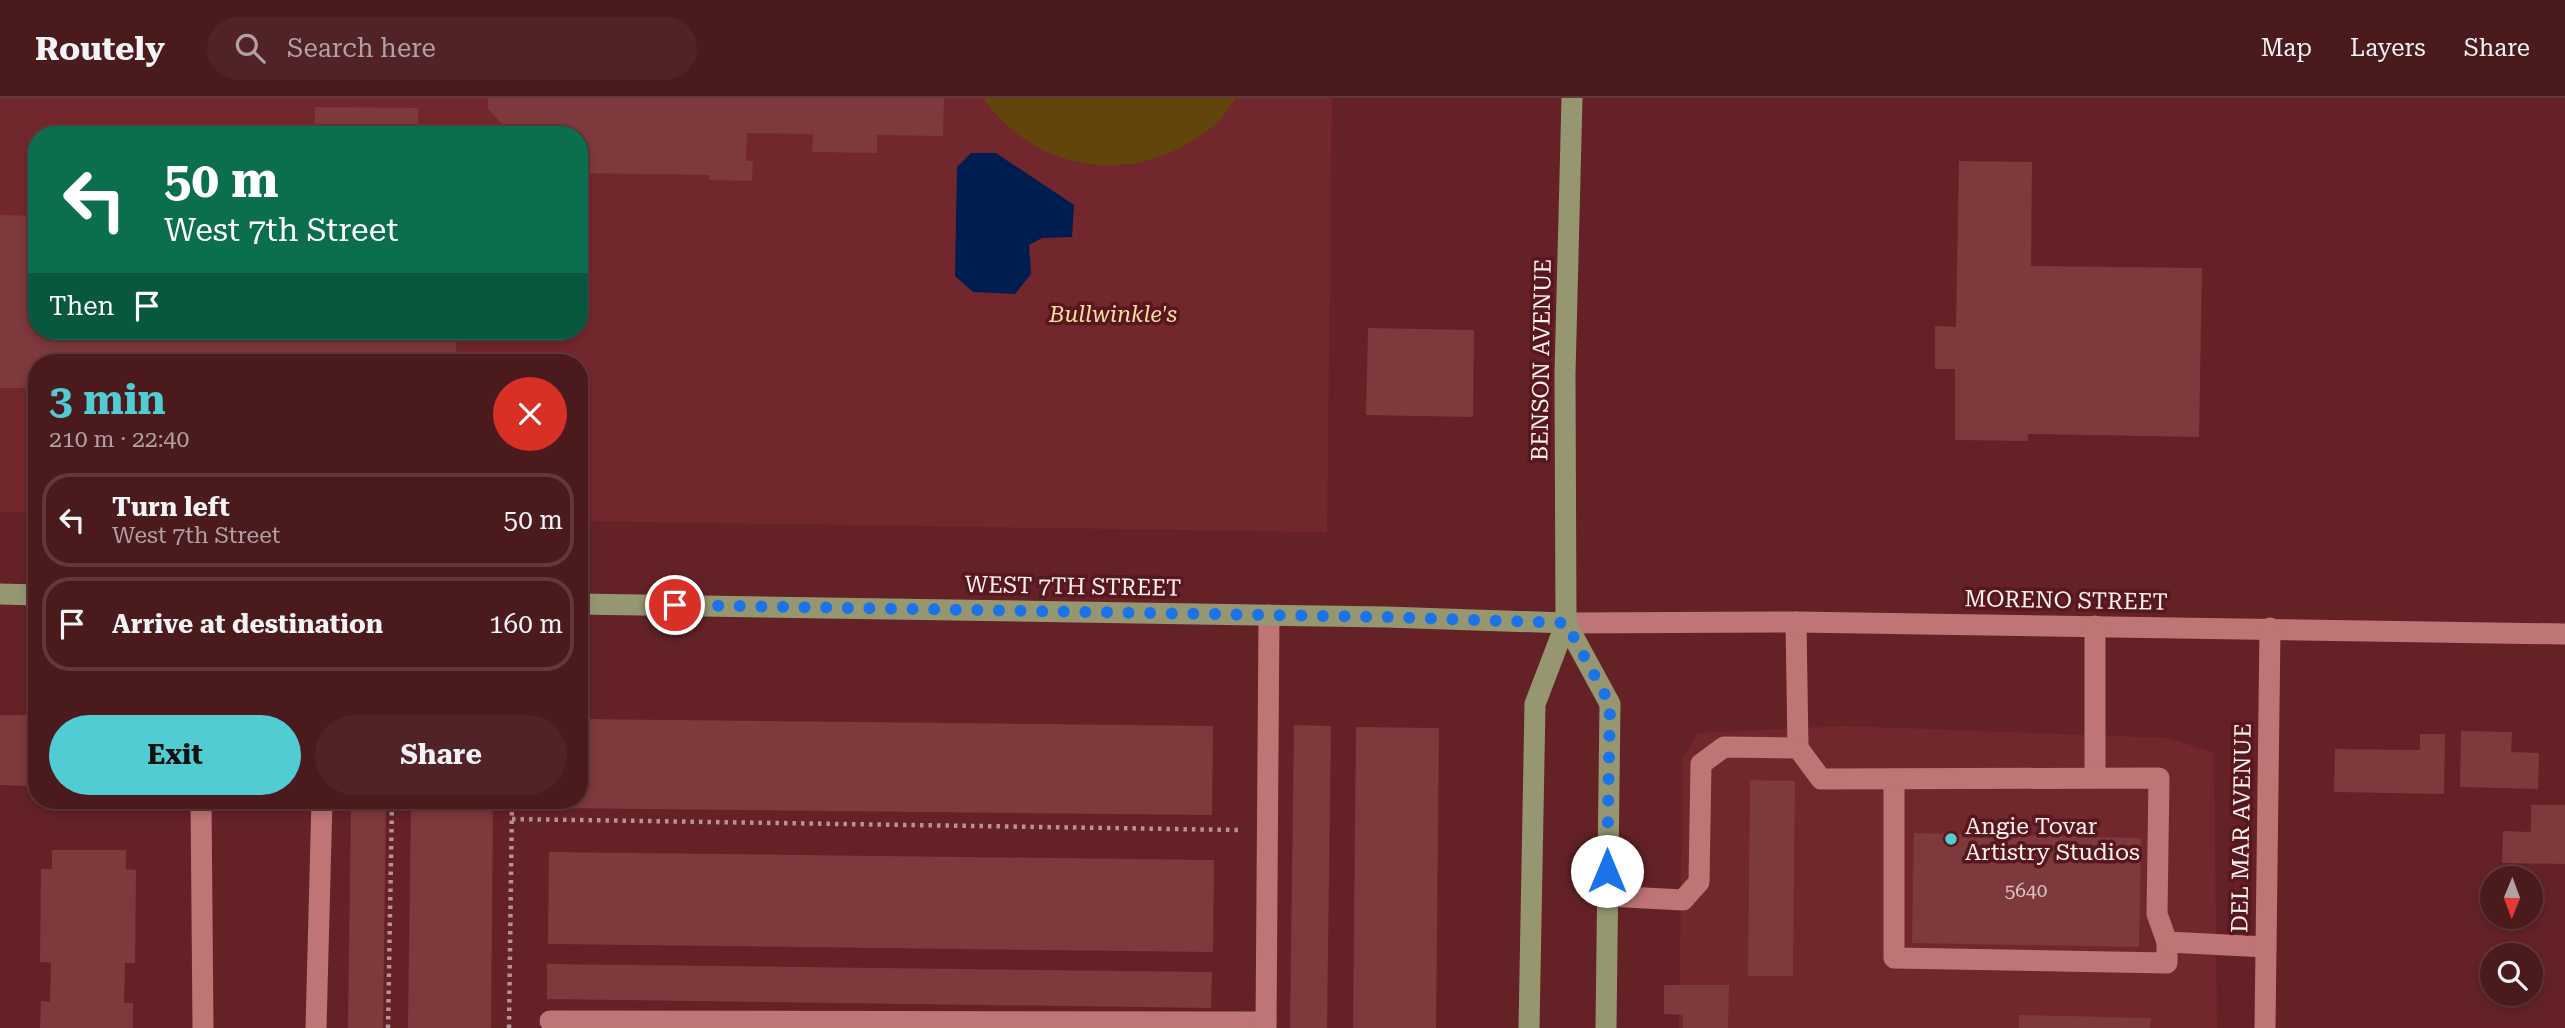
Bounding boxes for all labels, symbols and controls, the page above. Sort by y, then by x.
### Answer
search box [207,17,697,80]
text: Routely [35,29,165,68]
icon: search [231,29,269,67]
text: Search here [287,33,436,63]
text: Map [2261,34,2312,62]
text: Layers [2350,34,2426,62]
text: Share [2464,34,2530,62]
text: 50 m [164,152,279,209]
icon: left [49,154,140,245]
text: West 7th Street [164,211,398,249]
street label: BENSON AVENUE [1526,259,1557,461]
icon: arrive [128,287,166,325]
text: Then [49,291,114,321]
park label: Bullwinkle's [1048,301,1177,328]
text: 3 min [49,375,166,424]
button: close [493,377,567,451]
text: 210 m · 22:40 [49,426,189,453]
text: Turn left [112,492,230,522]
icon: left [53,501,91,539]
text: 50 m [504,505,563,535]
text: West 7th Street [112,522,280,549]
street label: WEST 7TH STREET [964,571,1182,602]
pin [645,575,705,635]
street label: MORENO STREET [1964,585,2168,616]
icon: arrive [656,586,694,624]
icon: arrive [53,605,91,643]
text: Arrive at destination [112,609,383,639]
text: 160 m [489,609,563,639]
button: Exit [49,715,301,795]
button: Share [315,715,567,795]
street label: DEL MAR AVENUE [2226,723,2257,933]
place label: Angie Tovar Artistry Studios [1965,813,2140,866]
marker: Angie Tovar Artistry Studios [1943,831,1959,847]
position arrow [1570,834,1644,908]
north arrow [2480,866,2543,929]
map controls [2480,866,2543,1006]
house number: 5640 [2005,879,2047,902]
button: search [2480,943,2543,1006]

